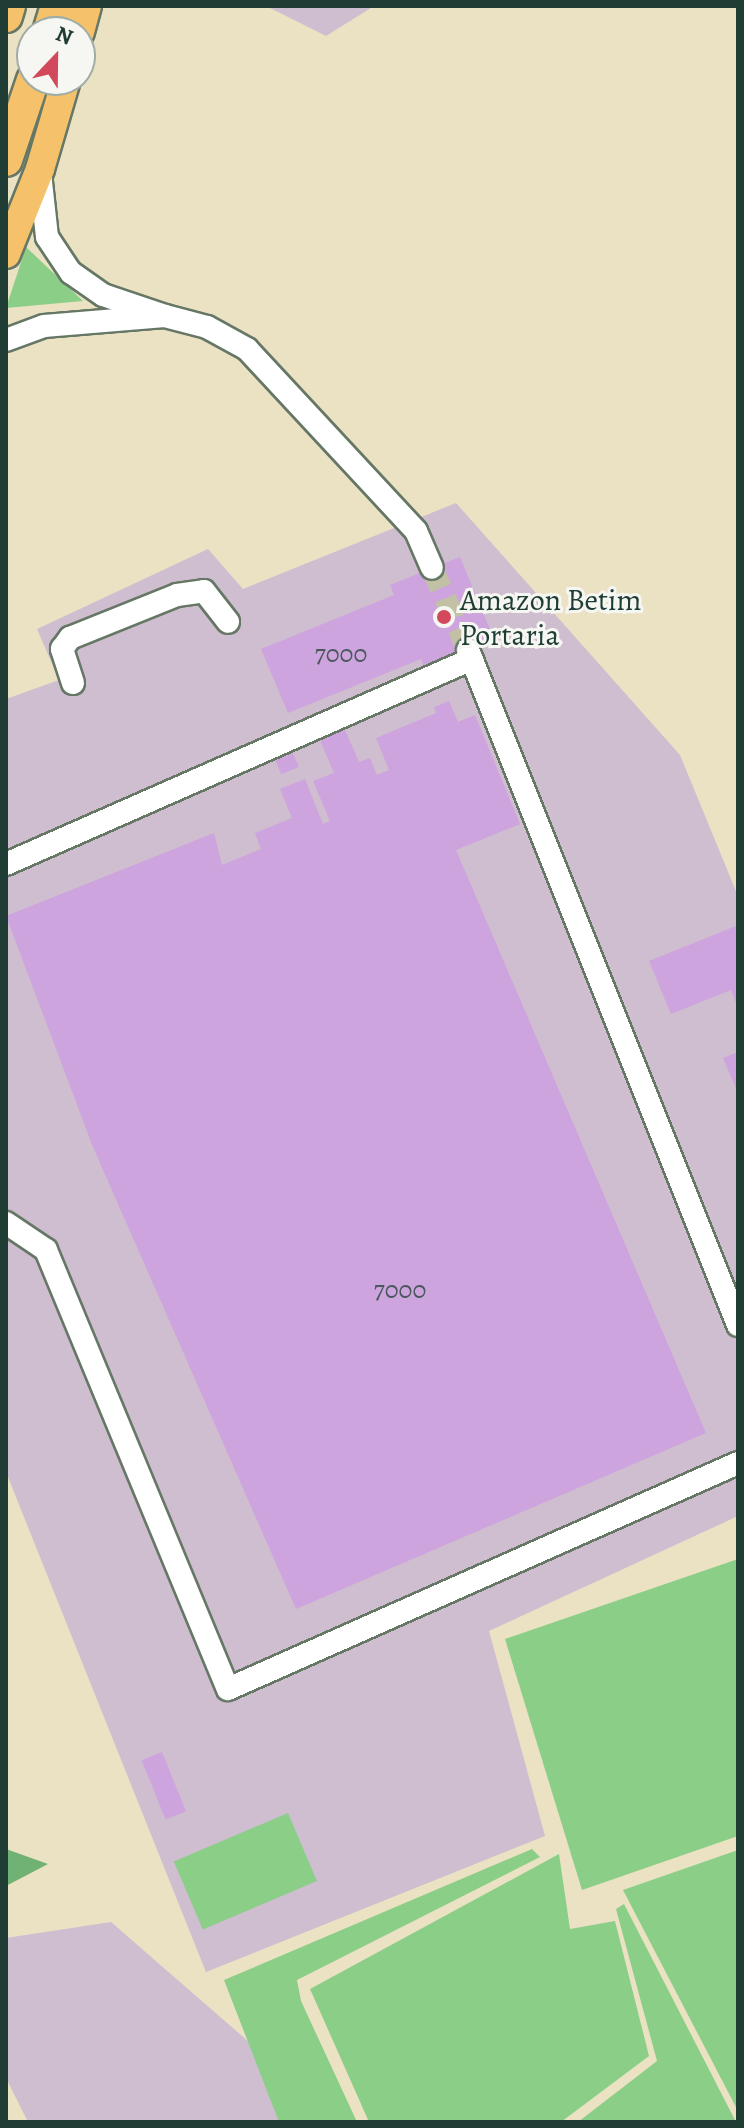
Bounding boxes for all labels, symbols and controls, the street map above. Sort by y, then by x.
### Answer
north arrow [16,16,96,96]
text: N [51,19,77,53]
place label: Amazon Betim Portaria [460,582,641,652]
marker: Amazon Betim Portaria [435,608,453,626]
house number: 7000 [315,638,367,670]
house number: 7000 [374,1274,426,1306]

